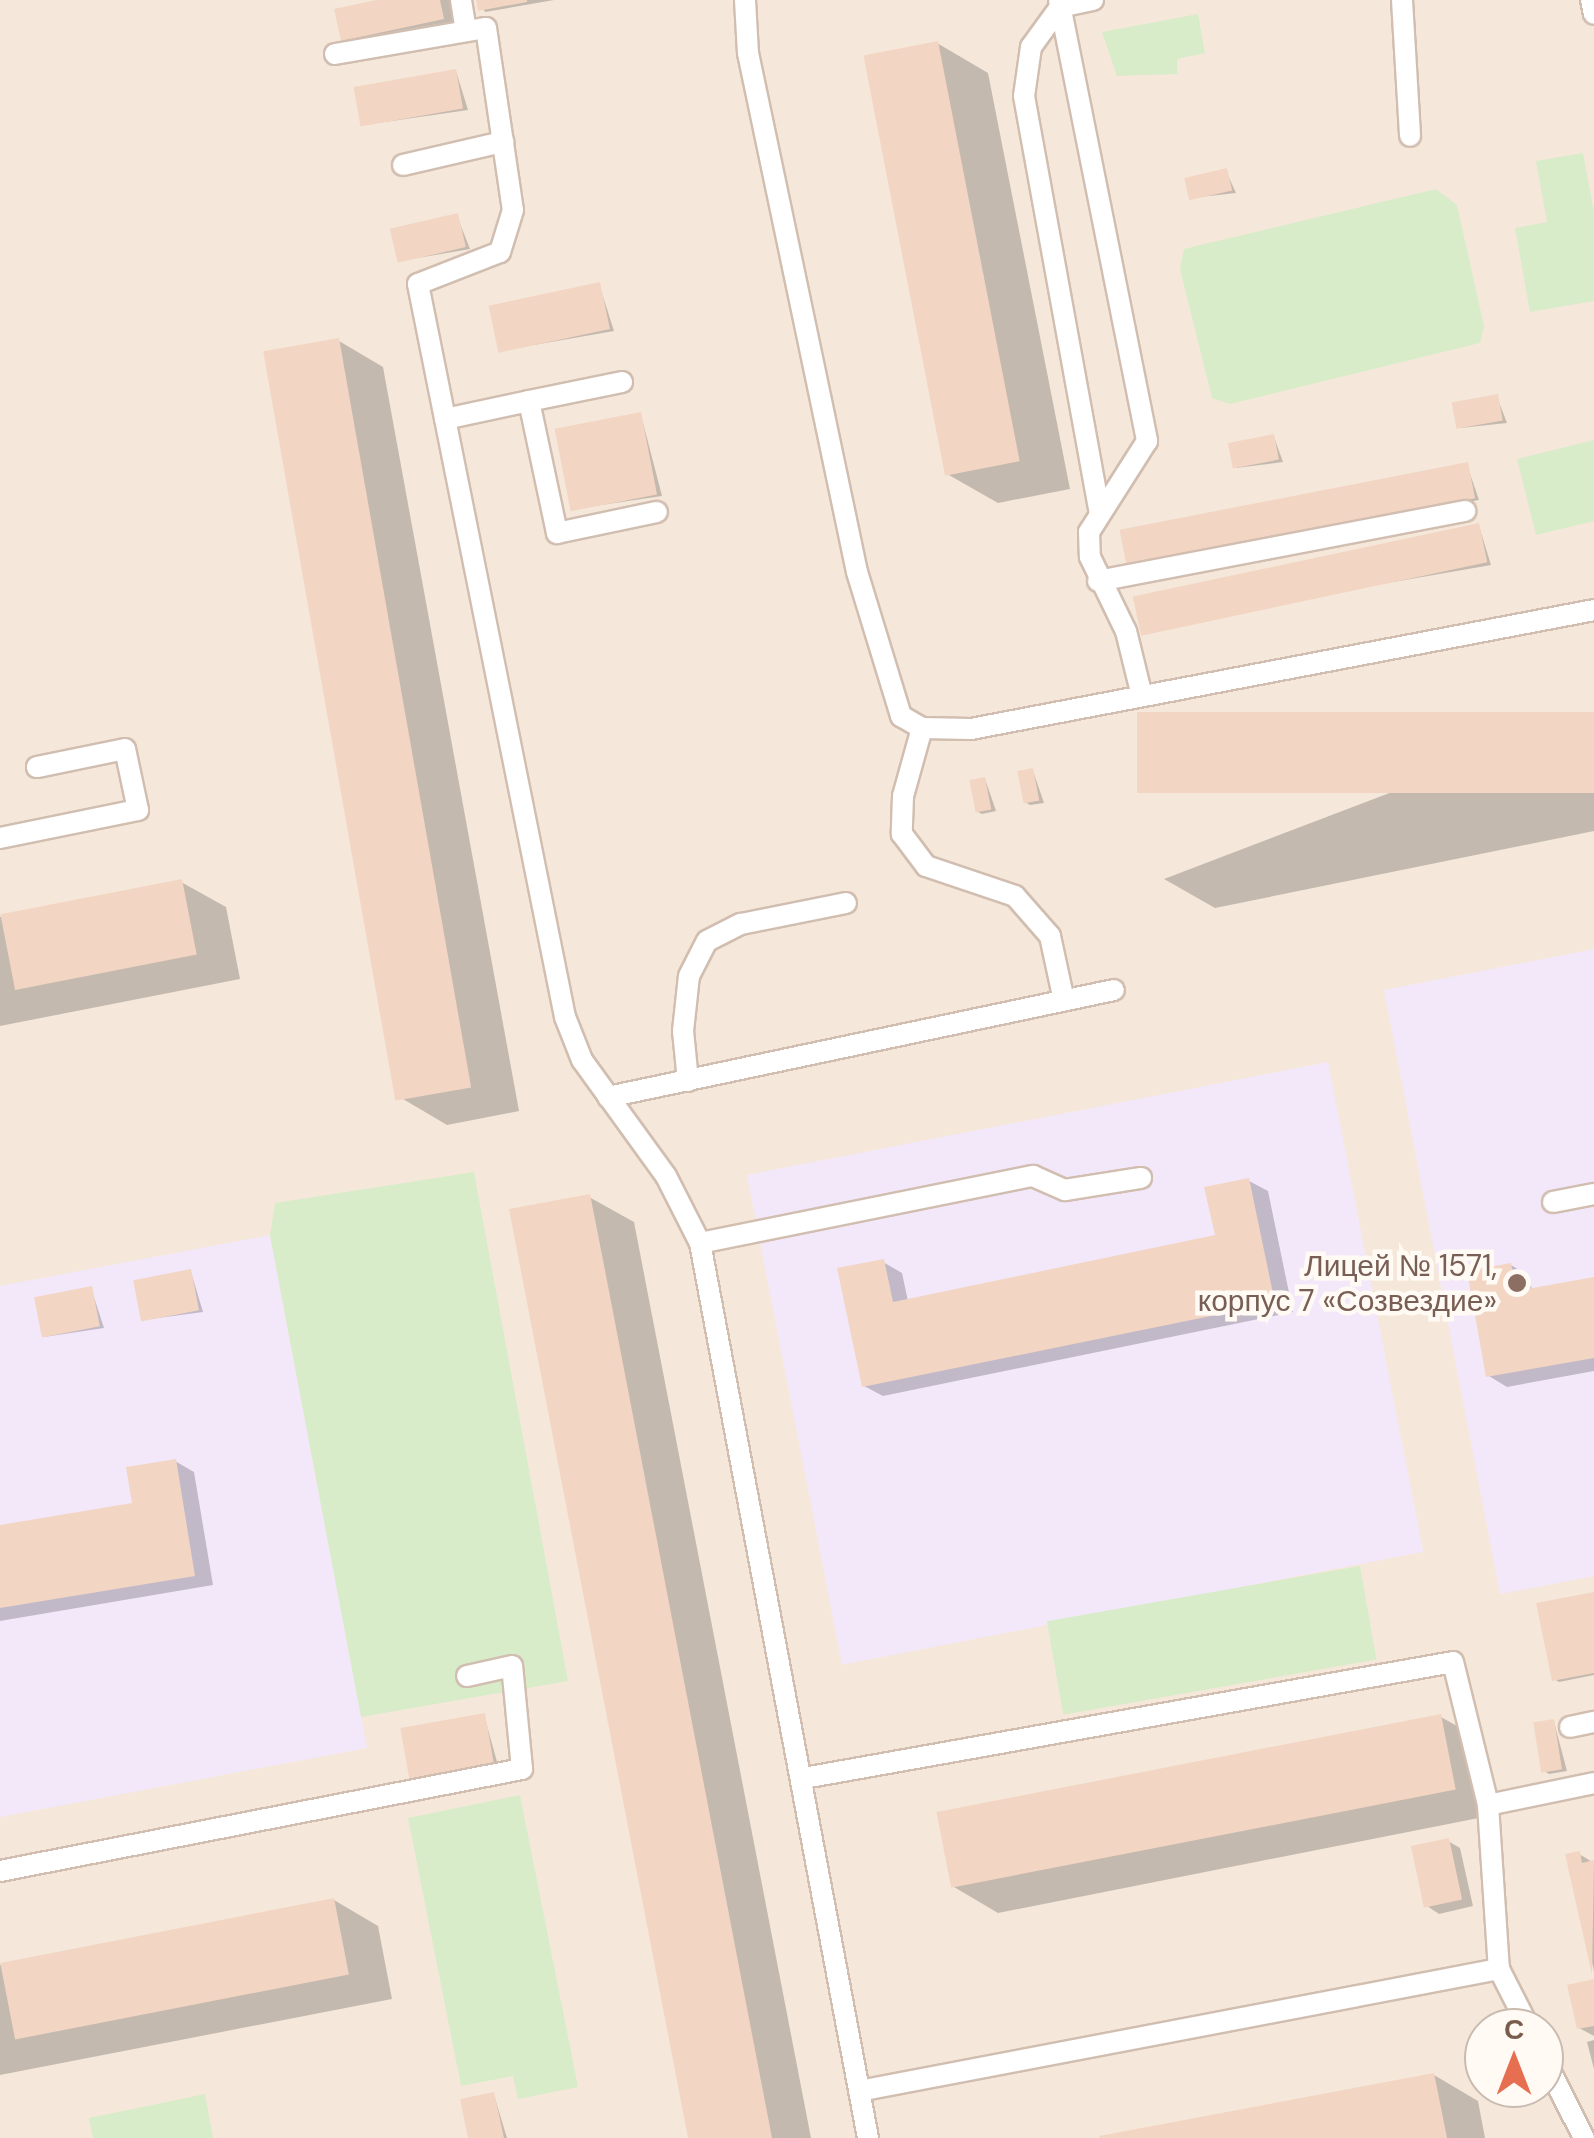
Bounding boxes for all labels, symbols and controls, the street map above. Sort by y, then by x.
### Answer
place label: Лицей № 1571, корпус 7 «Созвездие» [1198,1248,1497,1318]
marker: Лицей № 1571, корпус 7 «Созвездие» [1506,1272,1528,1294]
north arrow [1464,2008,1564,2108]
text: С [1504,2011,1524,2048]

